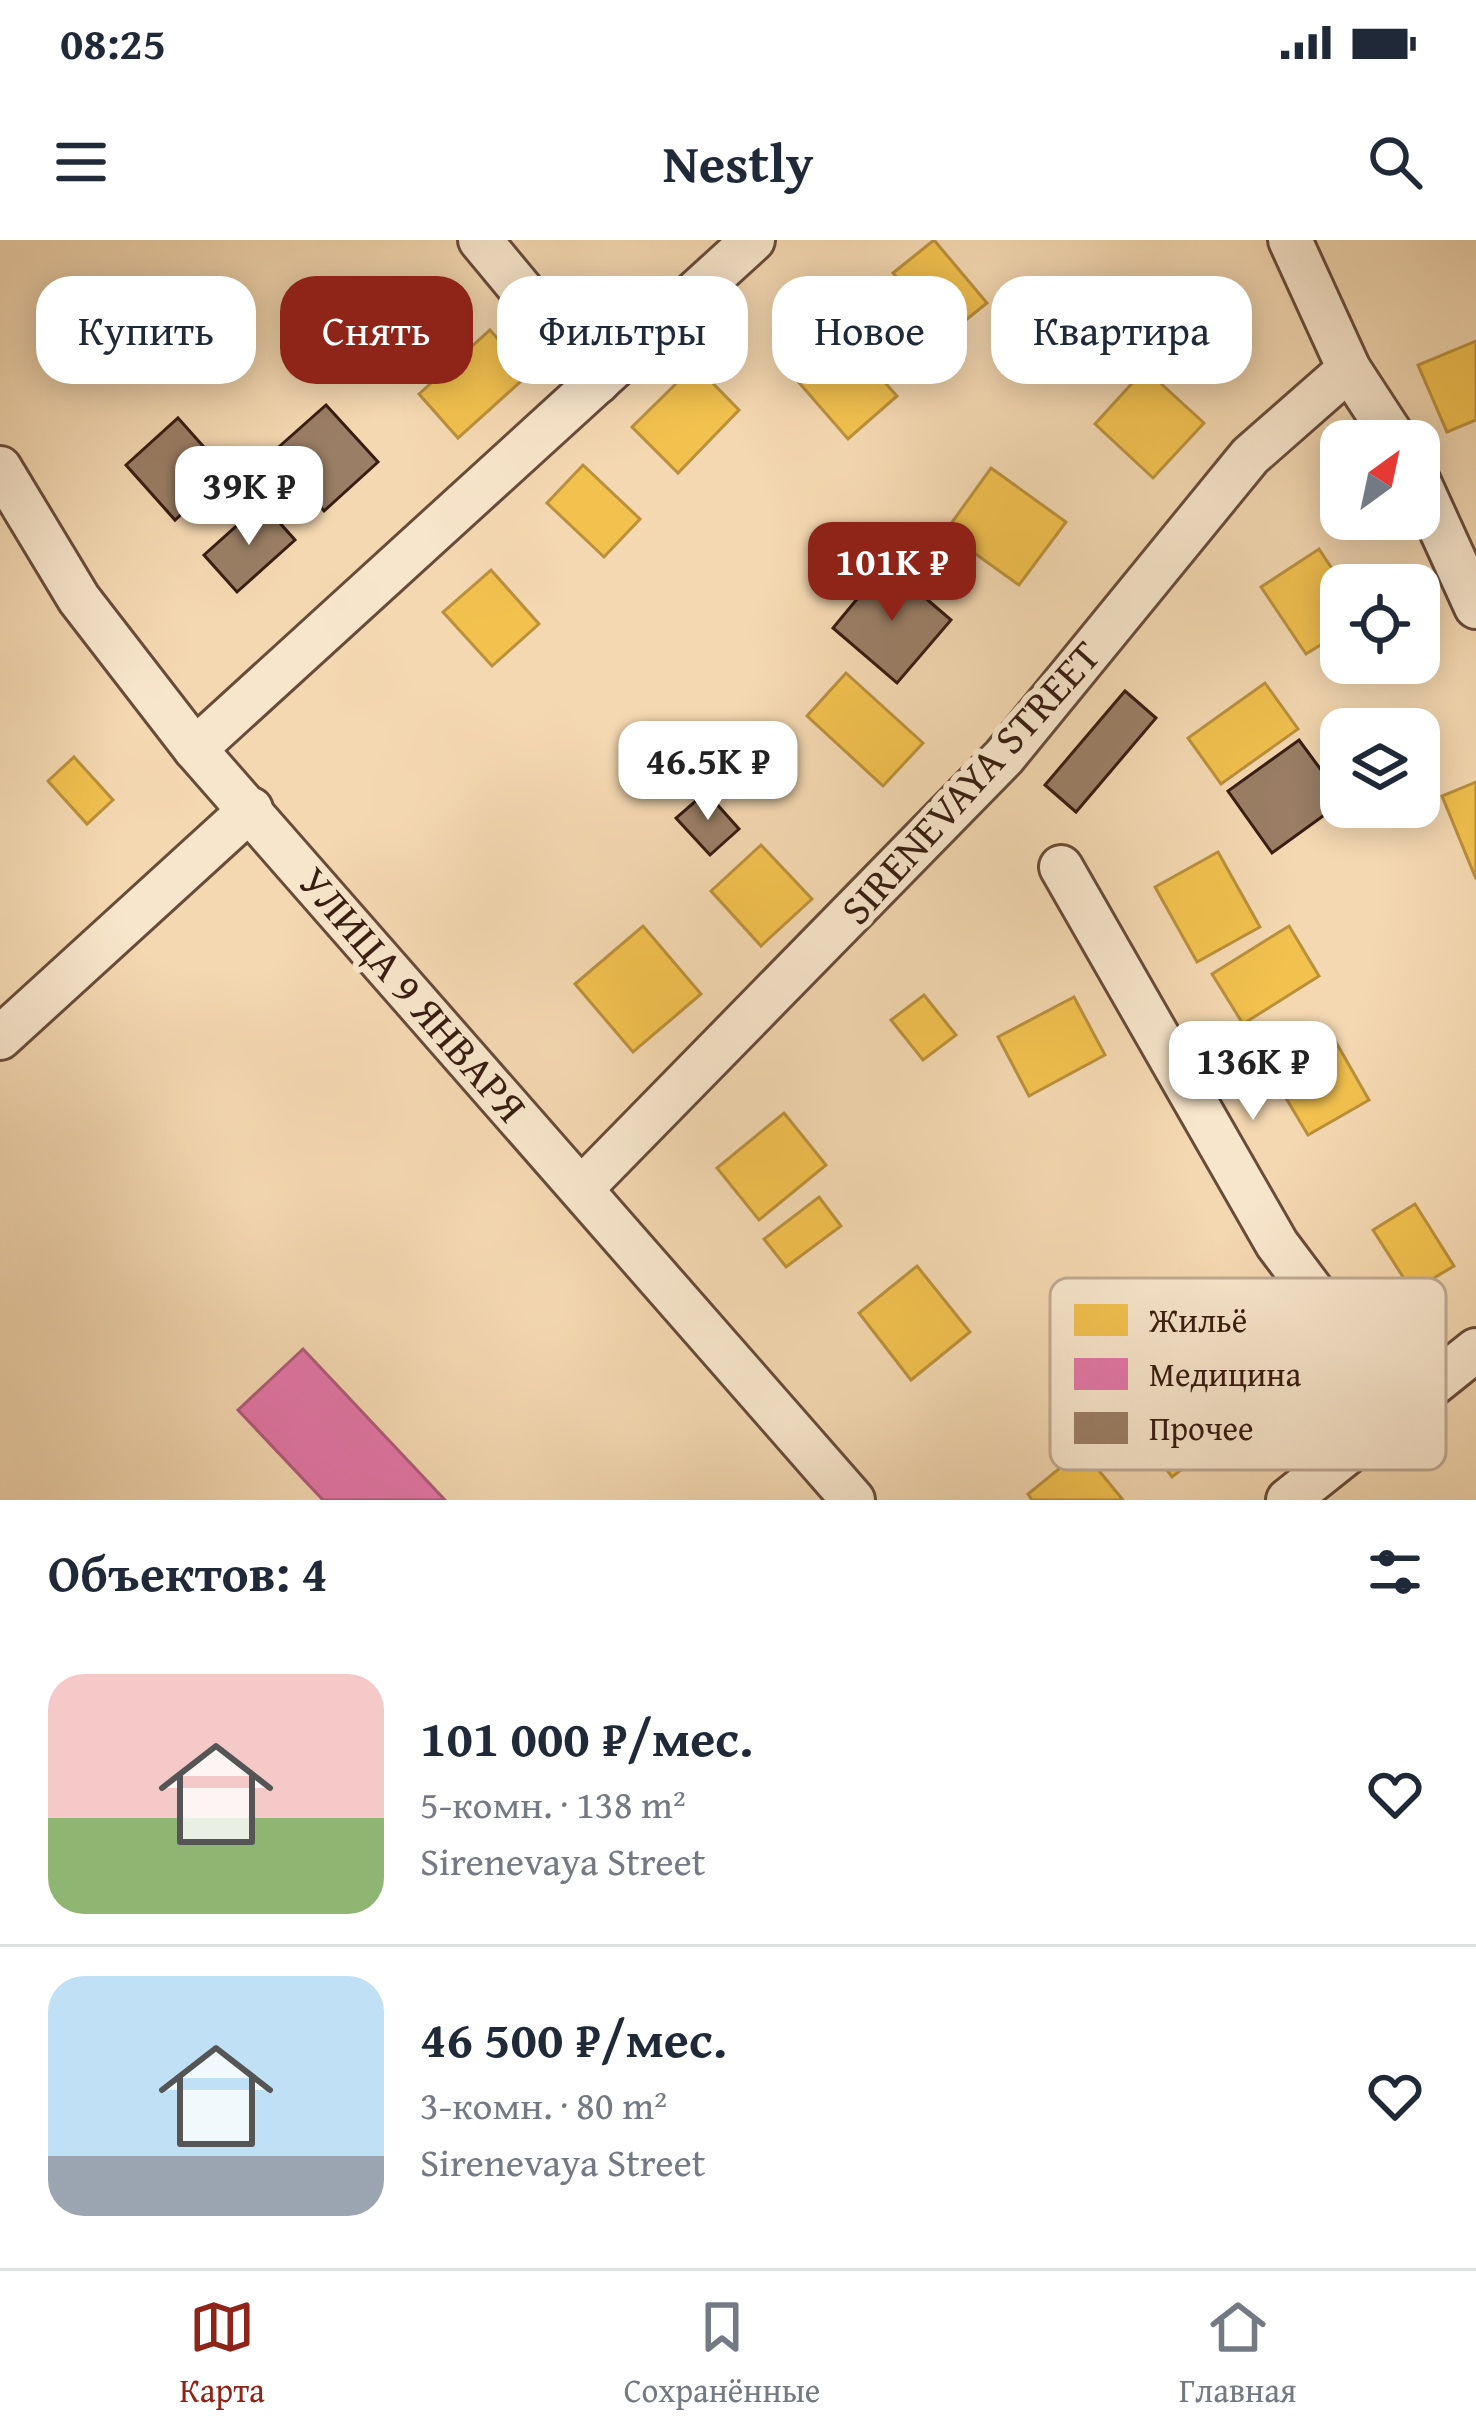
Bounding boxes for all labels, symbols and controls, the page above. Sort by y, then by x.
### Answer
text: 08:25 [60,10,166,75]
text: Nestly [663,123,813,202]
icon: menu [48,129,114,195]
icon: search [1362,129,1428,195]
chip: Купить [36,276,256,384]
chip: Снять [280,276,473,384]
chip: Фильтры [497,276,748,384]
chip: Новое [772,276,967,384]
chip: Квартира [991,276,1252,384]
north arrow [1320,420,1440,540]
map controls [1320,420,1440,828]
pin: 39K ₽ [165,446,333,548]
text: 39K ₽ [202,456,296,513]
pin: 101K ₽ [794,522,990,624]
text: 101K ₽ [835,532,949,589]
button: locate [1320,564,1440,684]
street label: SIRENEVAYA STREET [825,626,1114,937]
button: layers [1320,708,1440,828]
pin: 46.5K ₽ [597,721,819,823]
text: 46.5K ₽ [645,731,771,788]
street label: УЛИЦА 9 ЯНВАРЯ [285,853,542,1135]
pin: 136K ₽ [1155,1021,1351,1123]
text: 136K ₽ [1196,1031,1310,1088]
legend [1050,1278,1446,1470]
text: Жильё [1148,1296,1247,1344]
text: Медицина [1149,1350,1301,1398]
text: Прочее [1149,1404,1254,1452]
text: Объектов: 4 [48,1535,328,1610]
icon: filters [1362,1539,1428,1605]
text: 101 000 ₽/мес. [420,1700,753,1775]
icon: home [144,1722,288,1866]
icon: heart [1362,1761,1428,1827]
text: 5-комн. · 138 m² [420,1775,686,1832]
text: Sirenevaya Street [420,1832,706,1889]
text: 46 500 ₽/мес. [420,2001,727,2076]
icon: home [144,2024,288,2168]
icon: heart [1362,2063,1428,2129]
text: 3-комн. · 80 m² [420,2076,667,2133]
text: Sirenevaya Street [420,2133,706,2190]
tab: Карта [179,2294,265,2414]
tab: Сохранённые [624,2294,820,2414]
tab: Главная [1179,2294,1297,2414]

